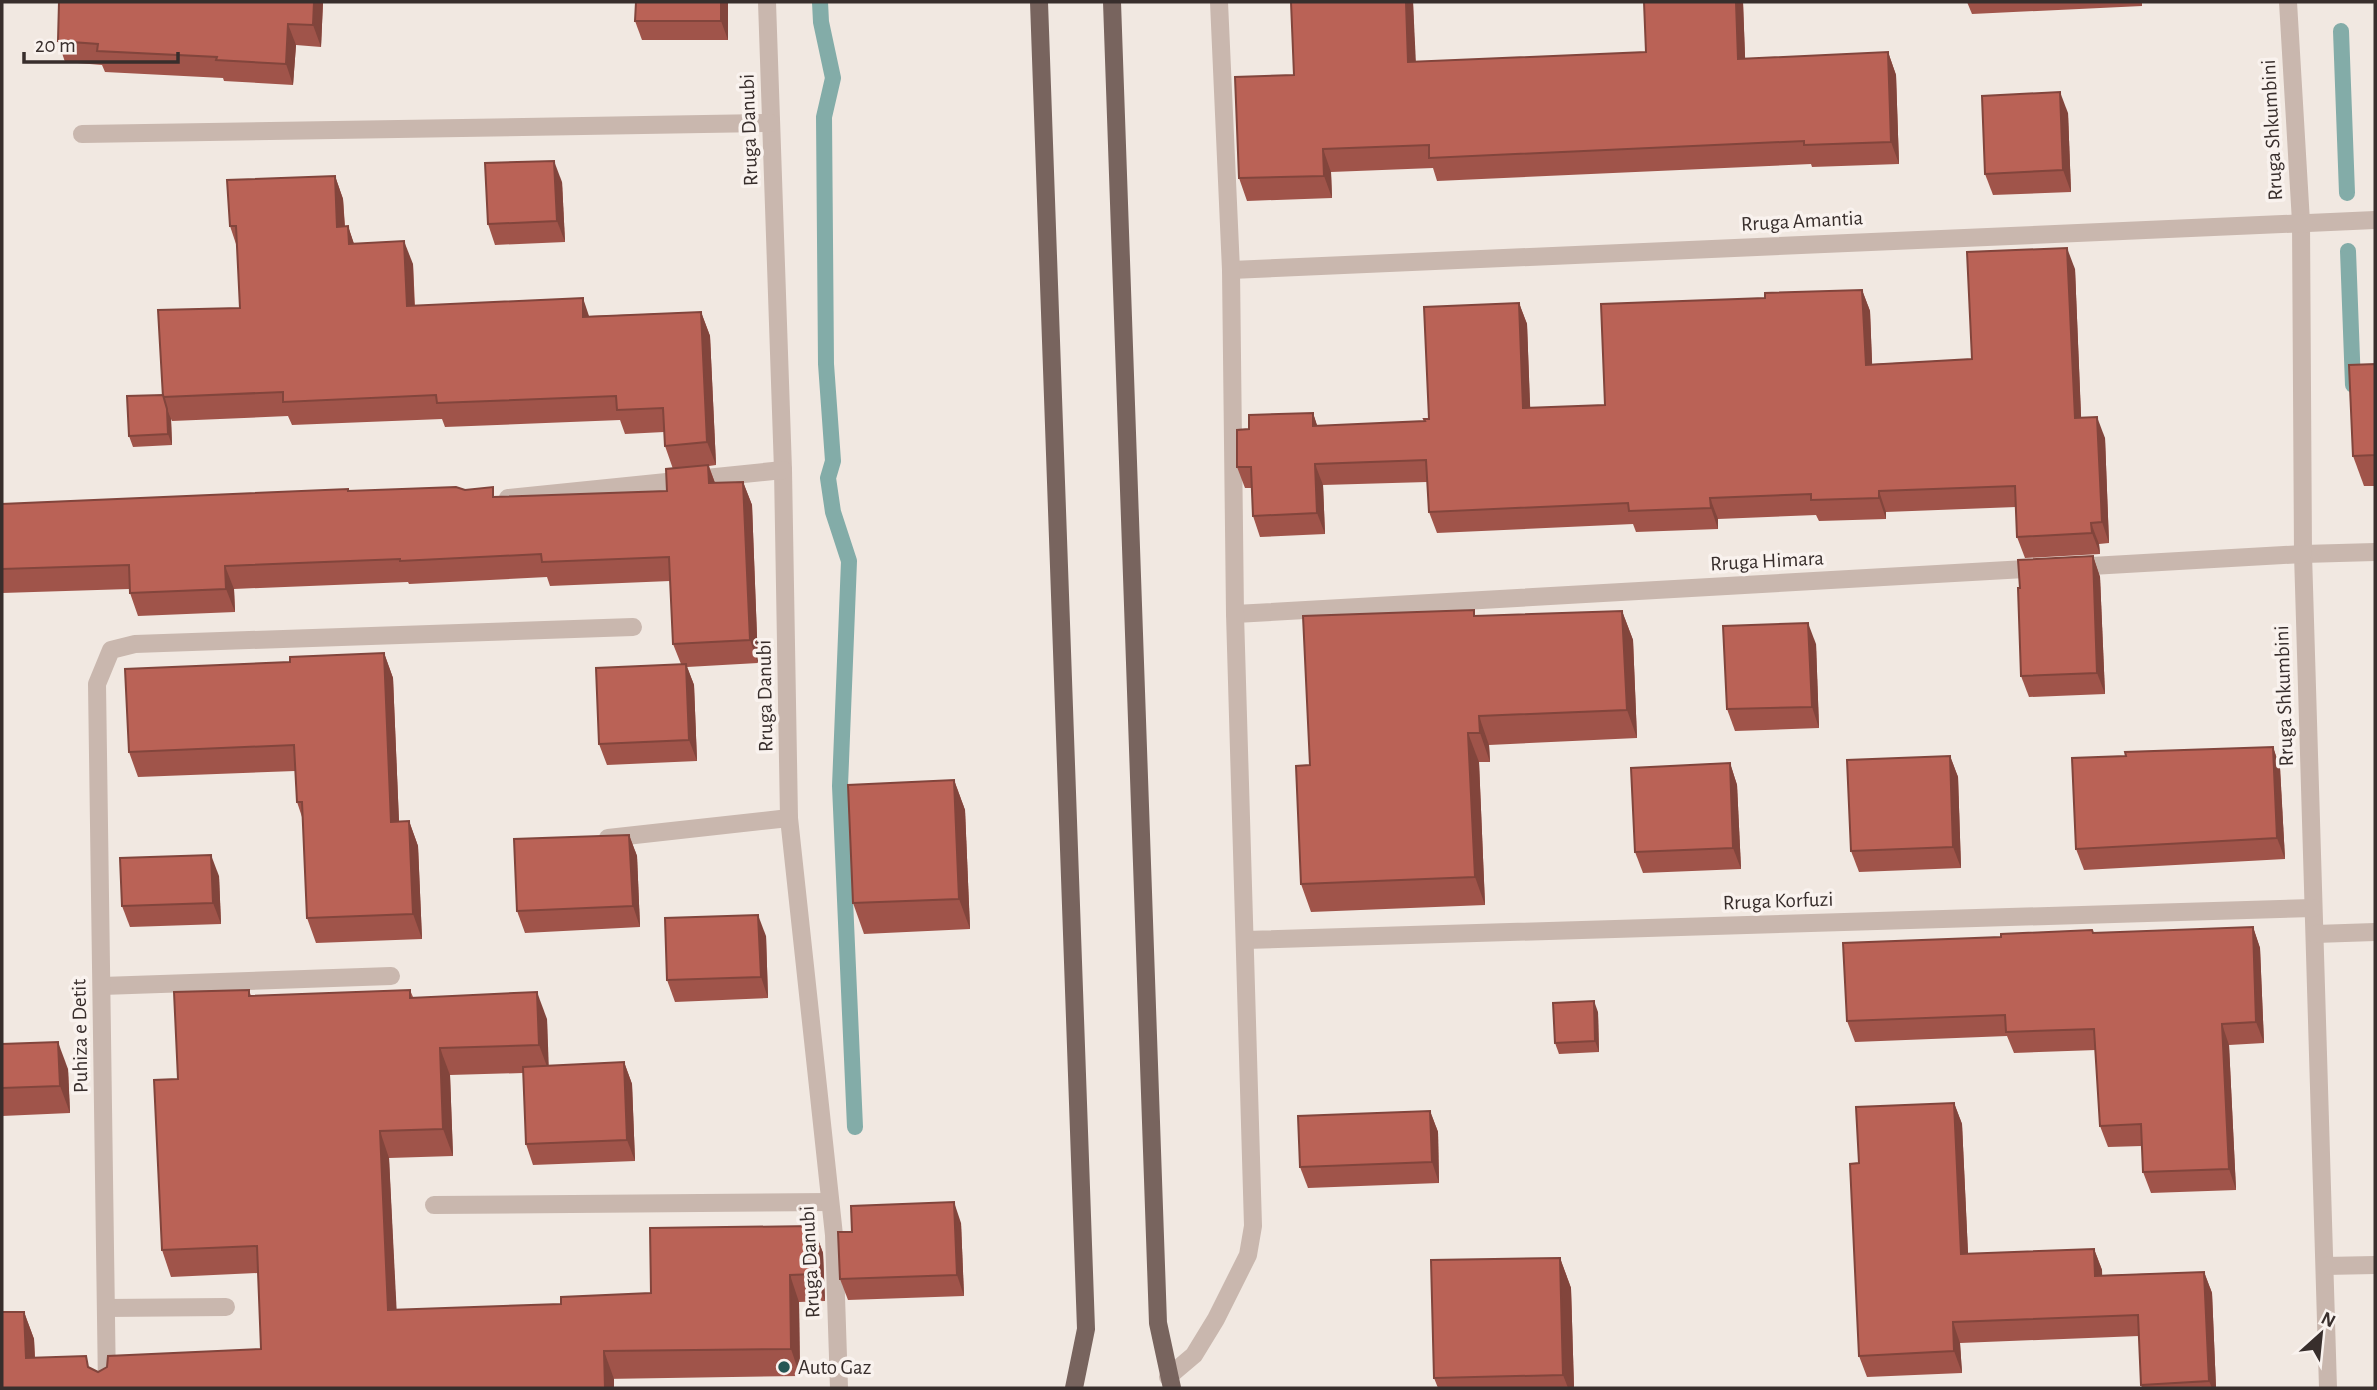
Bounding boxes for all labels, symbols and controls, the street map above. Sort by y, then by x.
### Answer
scale bar [24,21,178,65]
text: 20 m [35,35,76,56]
street label: Rruga Shkumbini [2258,59,2286,201]
street label: Rruga Danubi [737,73,761,187]
street label: Rruga Amantia [1740,207,1864,235]
street label: Rruga Himara [1710,548,1825,574]
street label: Rruga Shkumbini [2271,625,2297,767]
street label: Rruga Danubi [754,640,776,752]
street label: Rruga Korfuzi [1722,889,1834,913]
street label: Puhiza e Detit [69,979,91,1093]
street label: Rruga Danubi [797,1205,823,1319]
north arrow [2286,1299,2356,1369]
text: N [2318,1309,2338,1332]
place label: Auto Gaz [798,1357,871,1378]
marker: Auto Gaz [776,1359,792,1375]

